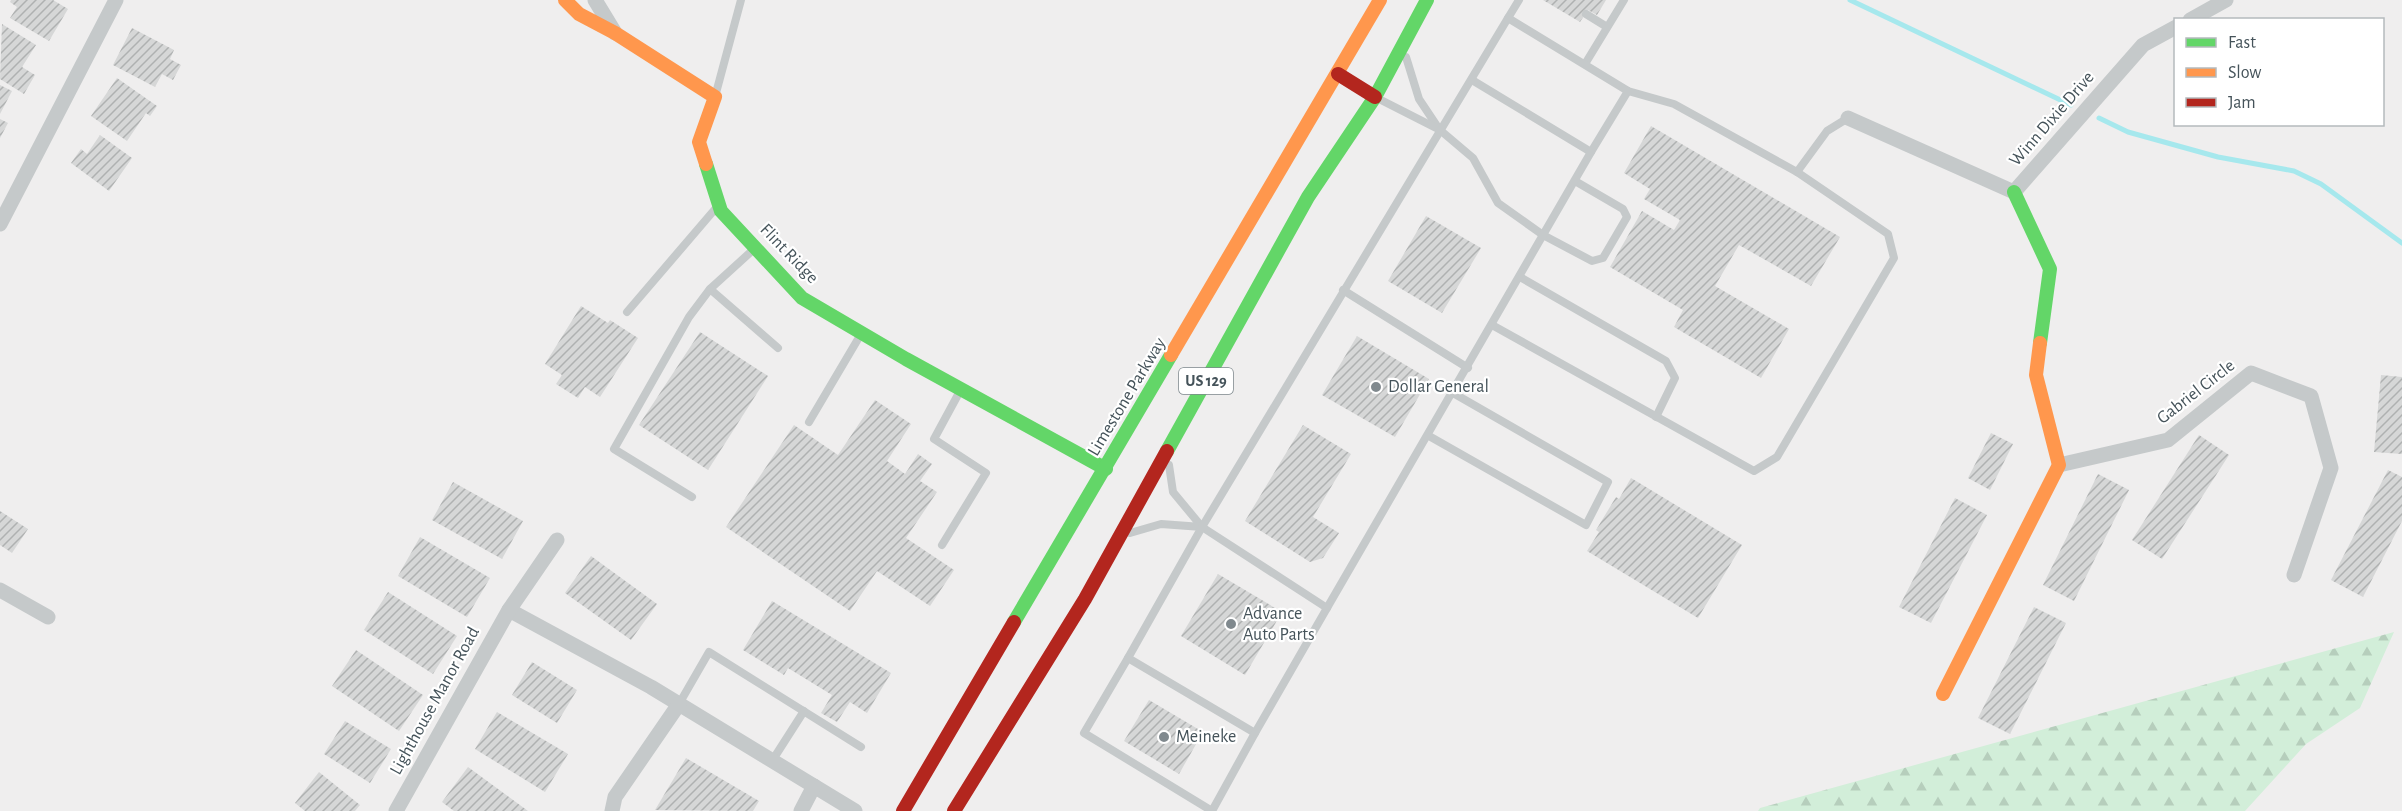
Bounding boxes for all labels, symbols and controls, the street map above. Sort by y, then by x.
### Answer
legend [2174,18,2384,126]
text: Fast [2228,34,2256,52]
text: Slow [2228,64,2261,82]
street label: Winn Dixie Drive [2006,68,2098,170]
text: Jam [2228,94,2256,112]
street label: Flint Ridge [756,221,822,287]
street label: Limestone Parkway [1085,334,1170,459]
street label: Gabriel Circle [2154,356,2238,428]
road number: US 129 [1179,368,1233,394]
place label: Dollar General [1388,378,1489,396]
marker: Dollar General [1369,380,1383,394]
place label: Advance Auto Parts [1243,605,1315,644]
marker: Advance Auto Parts [1224,617,1238,631]
street label: Lighthouse Manor Road [387,624,483,778]
place label: Meineke [1176,728,1236,746]
marker: Meineke [1157,730,1171,744]

